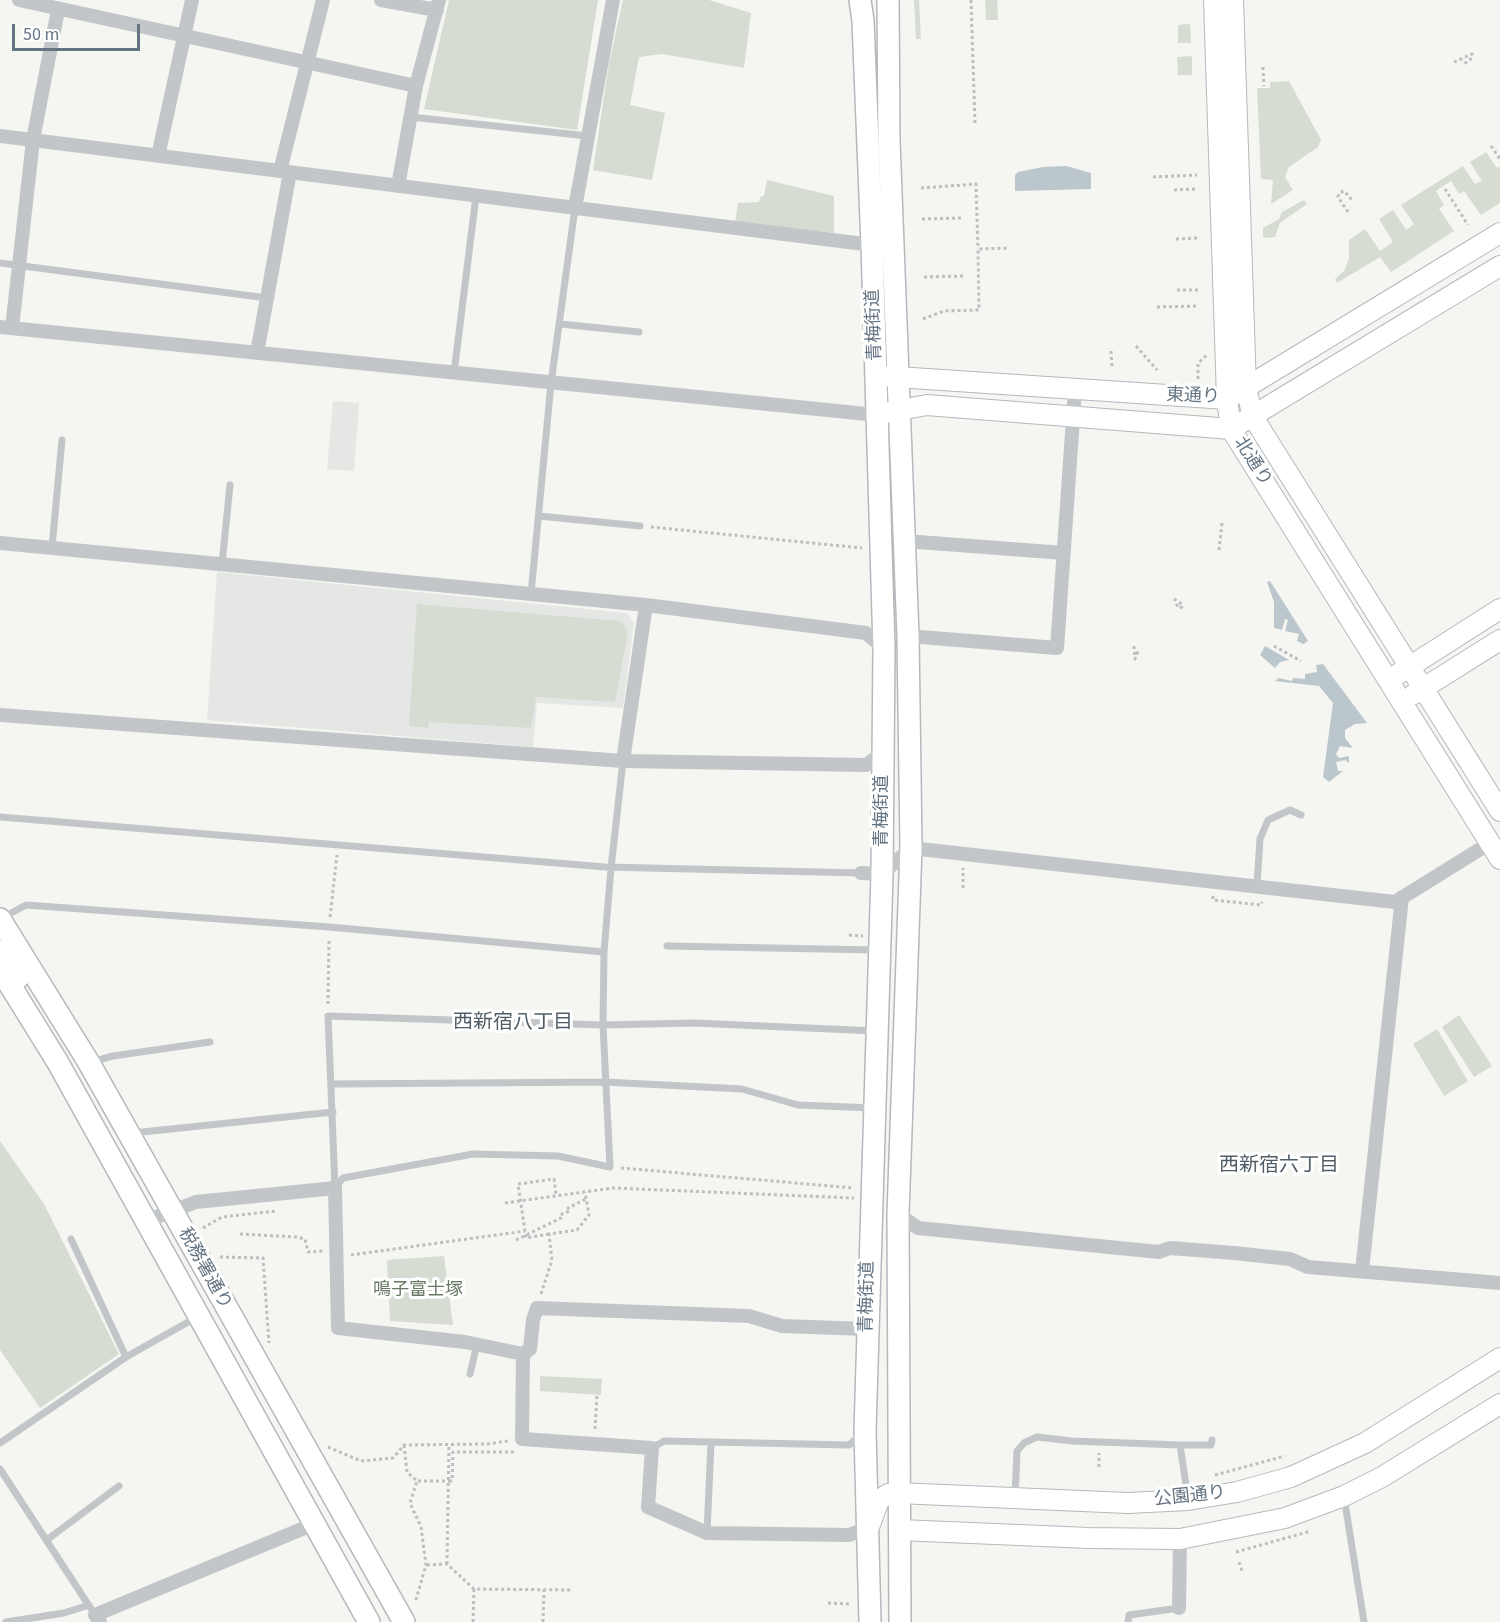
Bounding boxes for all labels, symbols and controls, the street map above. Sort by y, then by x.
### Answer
scale bar [15,12,142,50]
text: 50 m [23,22,59,47]
street label: 青梅街道 [863,289,887,361]
street label: 東通り [1166,385,1220,409]
street label: 北通り [1229,433,1275,491]
street label: 青梅街道 [872,775,894,847]
district label: 西新宿八丁目 [453,1012,573,1036]
district label: 西新宿六丁目 [1219,1155,1339,1179]
street label: 税務署通り [173,1224,235,1314]
street label: 青梅街道 [857,1261,879,1333]
park label: 鳴子富士塚 [373,1280,463,1302]
street label: 公園通り [1153,1482,1227,1512]

